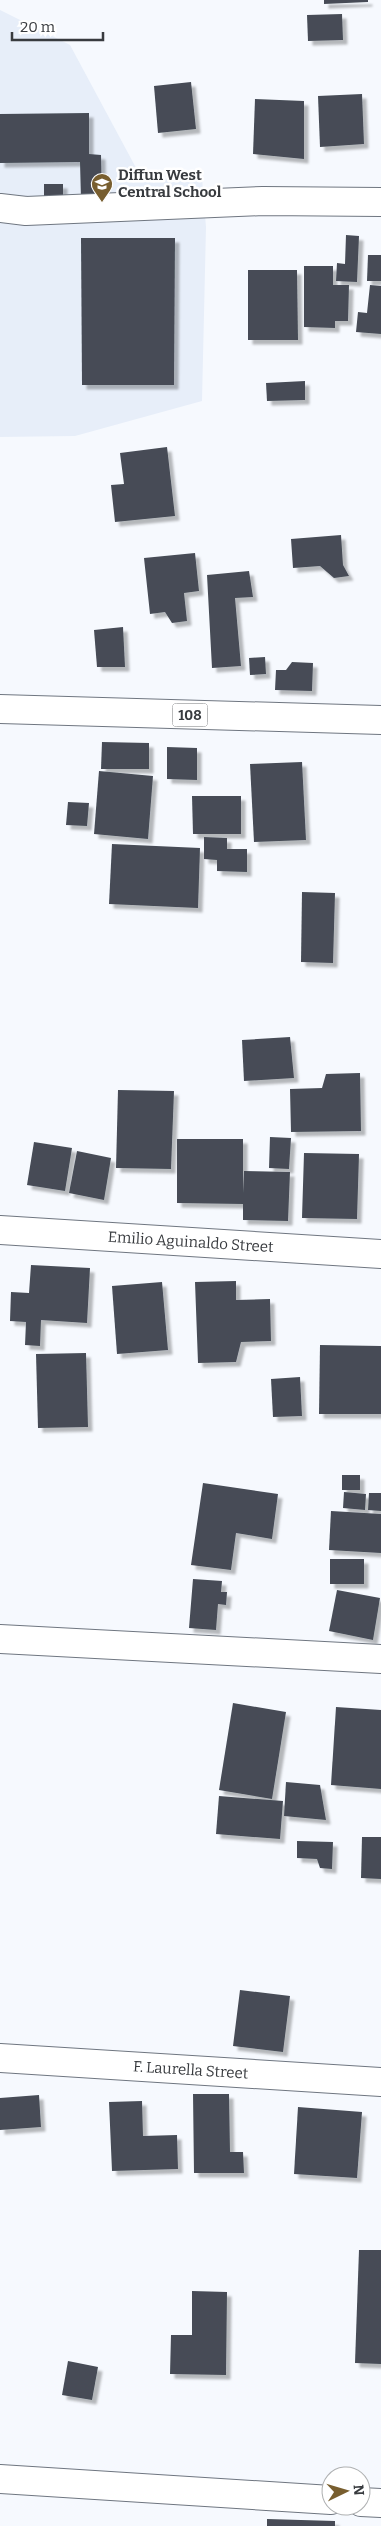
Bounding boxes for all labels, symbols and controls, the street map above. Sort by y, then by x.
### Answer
scale bar [12,10,104,42]
text: 20 m [20,18,56,36]
place label: Diffun West Central School [118,166,222,201]
school or university icon: Diffun West Central School [90,172,114,203]
road number: 108 [172,704,208,726]
street label: Emilio Aguinaldo Street [107,1228,275,1256]
street label: F. Laurella Street [133,2057,249,2083]
north arrow [321,2466,371,2516]
text: N [350,2484,367,2496]

